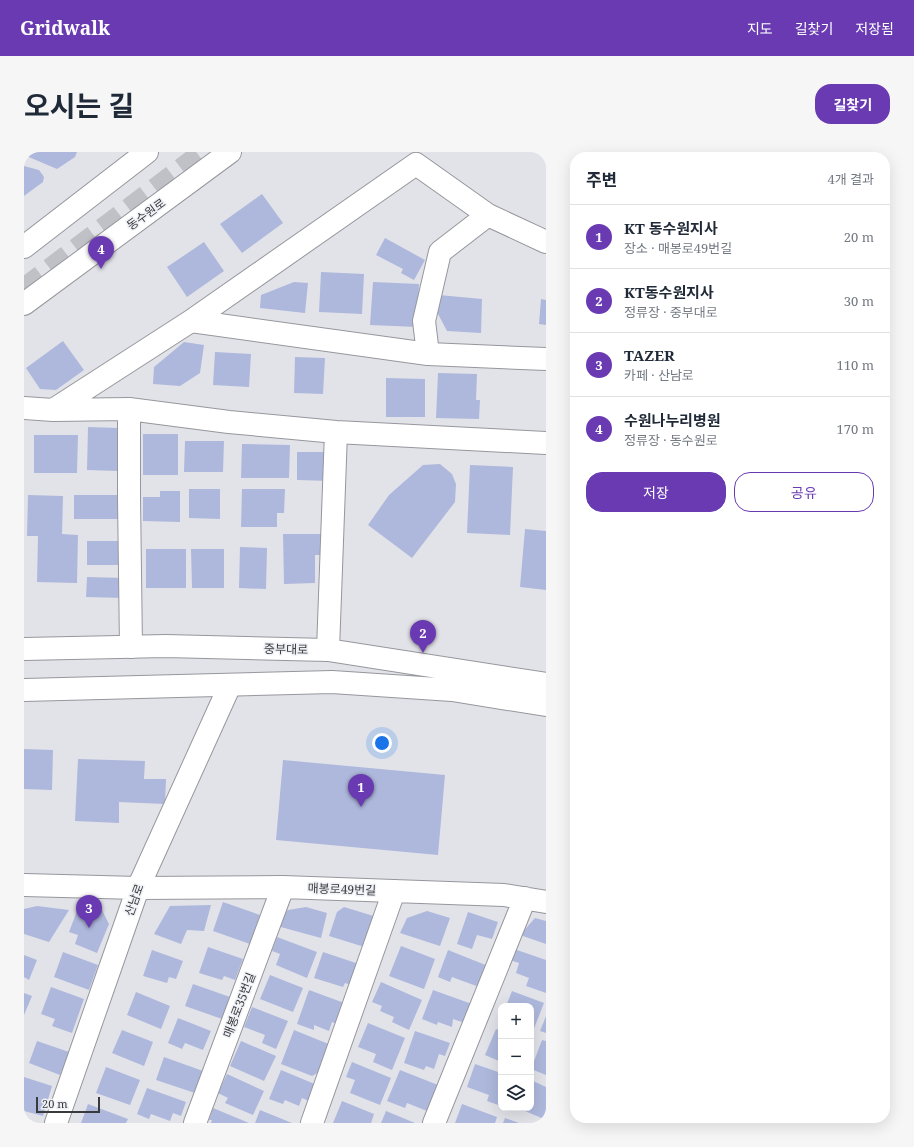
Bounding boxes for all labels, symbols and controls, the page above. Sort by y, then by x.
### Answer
text: Gridwalk [20,15,110,41]
text: 지도 [747,19,773,38]
text: 길찾기 [795,19,833,38]
text: 저장됨 [855,19,894,38]
button: 길찾기 [815,84,890,124]
text: 오시는 길 [24,86,134,124]
text: 주변 [586,168,617,191]
text: 4개 결과 [827,170,874,188]
street label: 동수원로 [123,194,169,234]
text: KT 동수원지사 [624,218,718,238]
text: 1 [595,228,603,246]
text: 20 m [844,228,874,246]
pin: 4 [88,236,114,269]
text: 장소 · 매봉로49번길 [624,239,732,257]
text: KT동수원지사 [624,282,714,302]
text: 2 [595,292,603,310]
text: 30 m [844,292,874,310]
text: 정류장 · 중부대로 [624,303,718,321]
text: TAZER [624,345,675,365]
text: 3 [595,356,603,374]
text: 110 m [837,356,874,374]
text: 카페 · 산남로 [624,366,694,384]
text: 수원나누리병원 [624,410,721,430]
text: 4 [595,420,603,438]
text: 170 m [837,420,874,438]
text: 정류장 · 동수원로 [624,431,718,449]
button: 저장 [586,472,726,512]
button: 공유 [734,472,874,512]
pin: 2 [410,620,436,653]
street label: 중부대로 [264,640,308,658]
your location [372,733,392,753]
pin: 1 [348,774,374,807]
street label: 매봉로49번길 [307,879,377,899]
street label: 산남로 [120,882,148,918]
pin: 3 [76,895,102,928]
street label: 매봉로35번길 [219,970,259,1040]
map controls [498,1003,534,1111]
button: + [498,1003,534,1039]
button: − [498,1039,534,1075]
button: layers [498,1075,534,1111]
scale bar [36,1095,100,1114]
text: 20 m [42,1096,68,1111]

